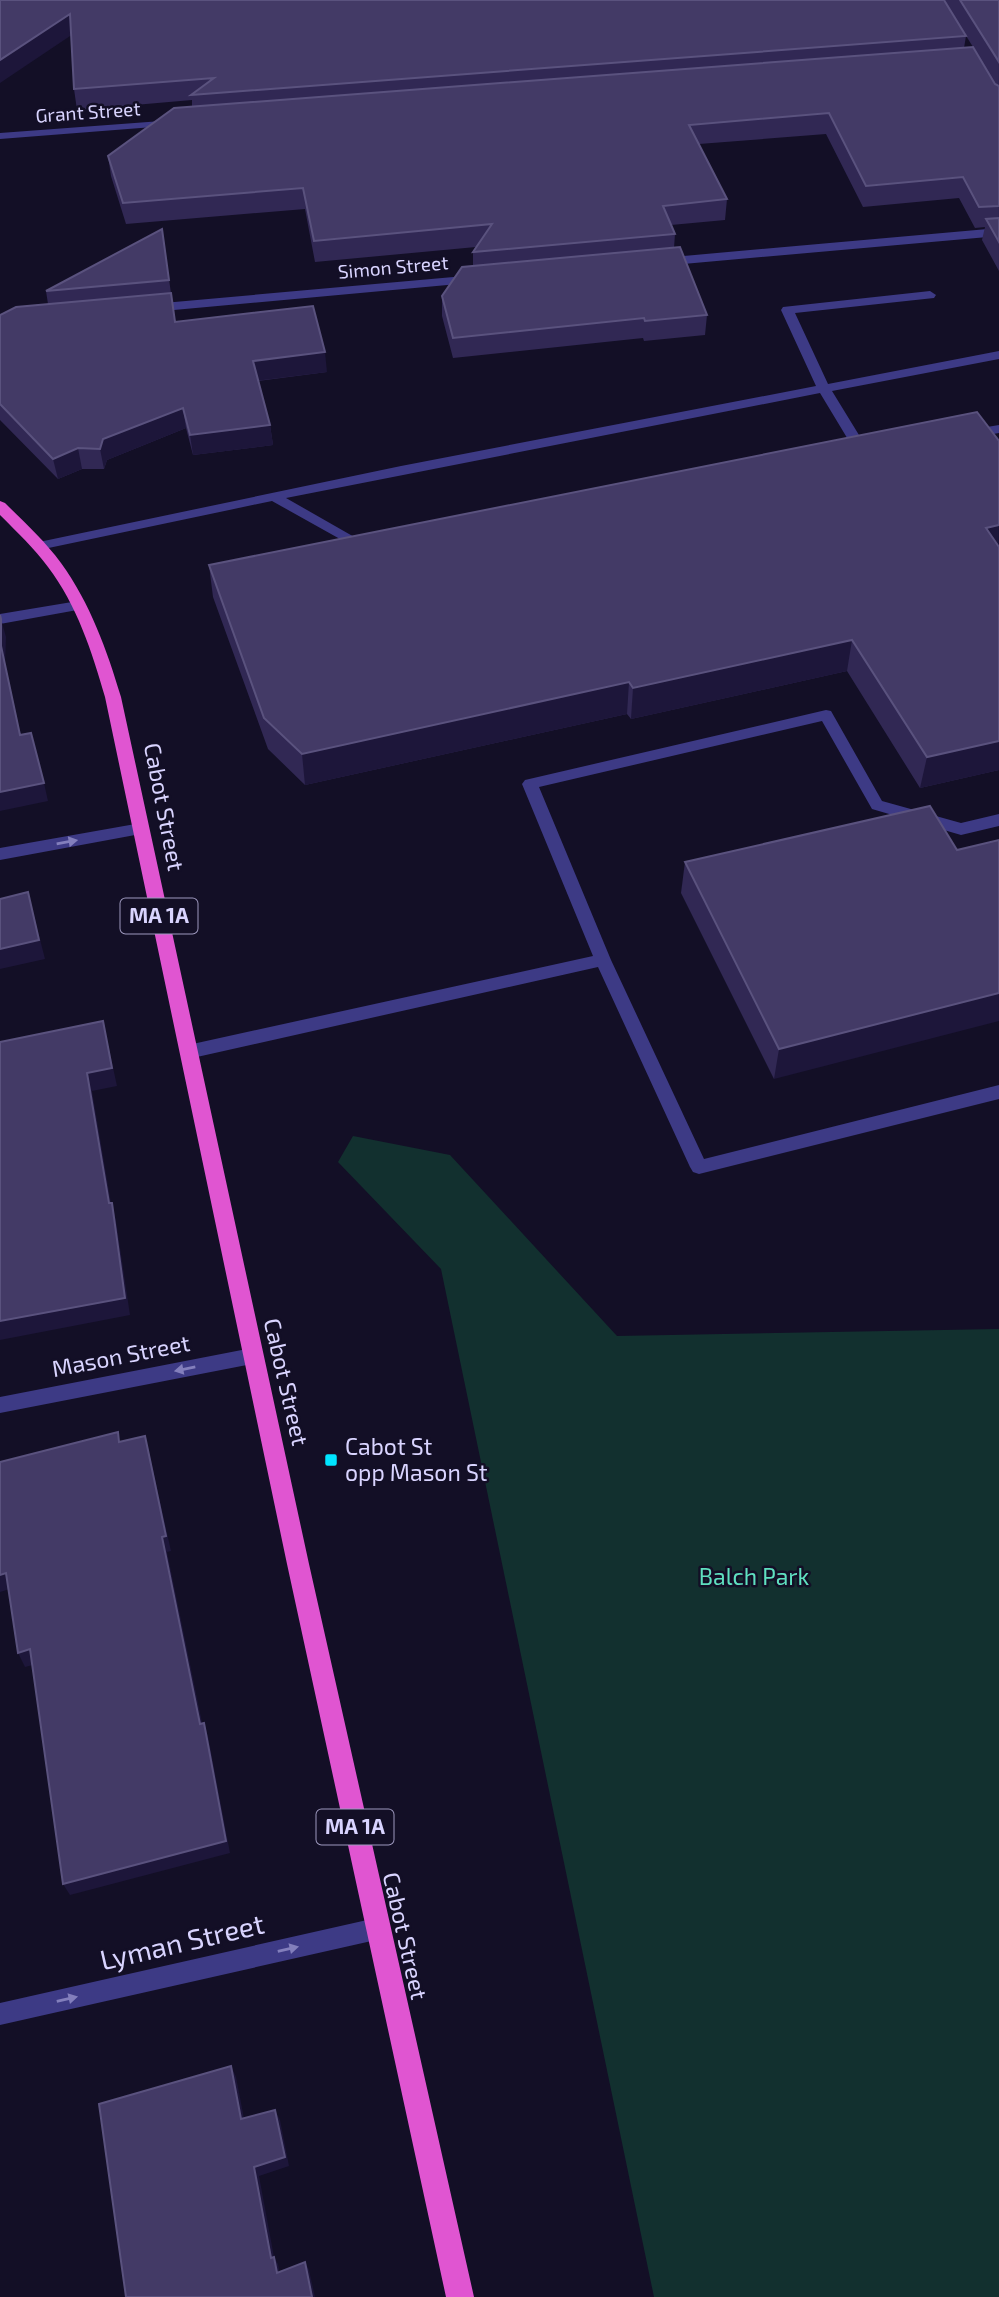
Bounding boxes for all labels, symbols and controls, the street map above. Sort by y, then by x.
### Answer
street label: Grant Street [35,96,141,127]
street label: Simon Street [337,250,449,283]
street label: Cabot Street [139,740,191,873]
one-way arrow [56,836,78,847]
road number: MA 1A [120,898,198,934]
street label: Cabot Street [259,1315,315,1448]
street label: Mason Street [49,1328,192,1382]
one-way arrow [174,1364,196,1375]
place label: Cabot St opp Mason St [345,1432,488,1486]
marker: Cabot St opp Mason St [323,1452,339,1468]
park label: Balch Park [699,1562,810,1590]
road number: MA 1A [316,1810,394,1844]
street label: Cabot Street [378,1869,434,2002]
street label: Lyman Street [96,1906,267,1976]
one-way arrow [277,1943,299,1954]
one-way arrow [56,1993,78,2004]

